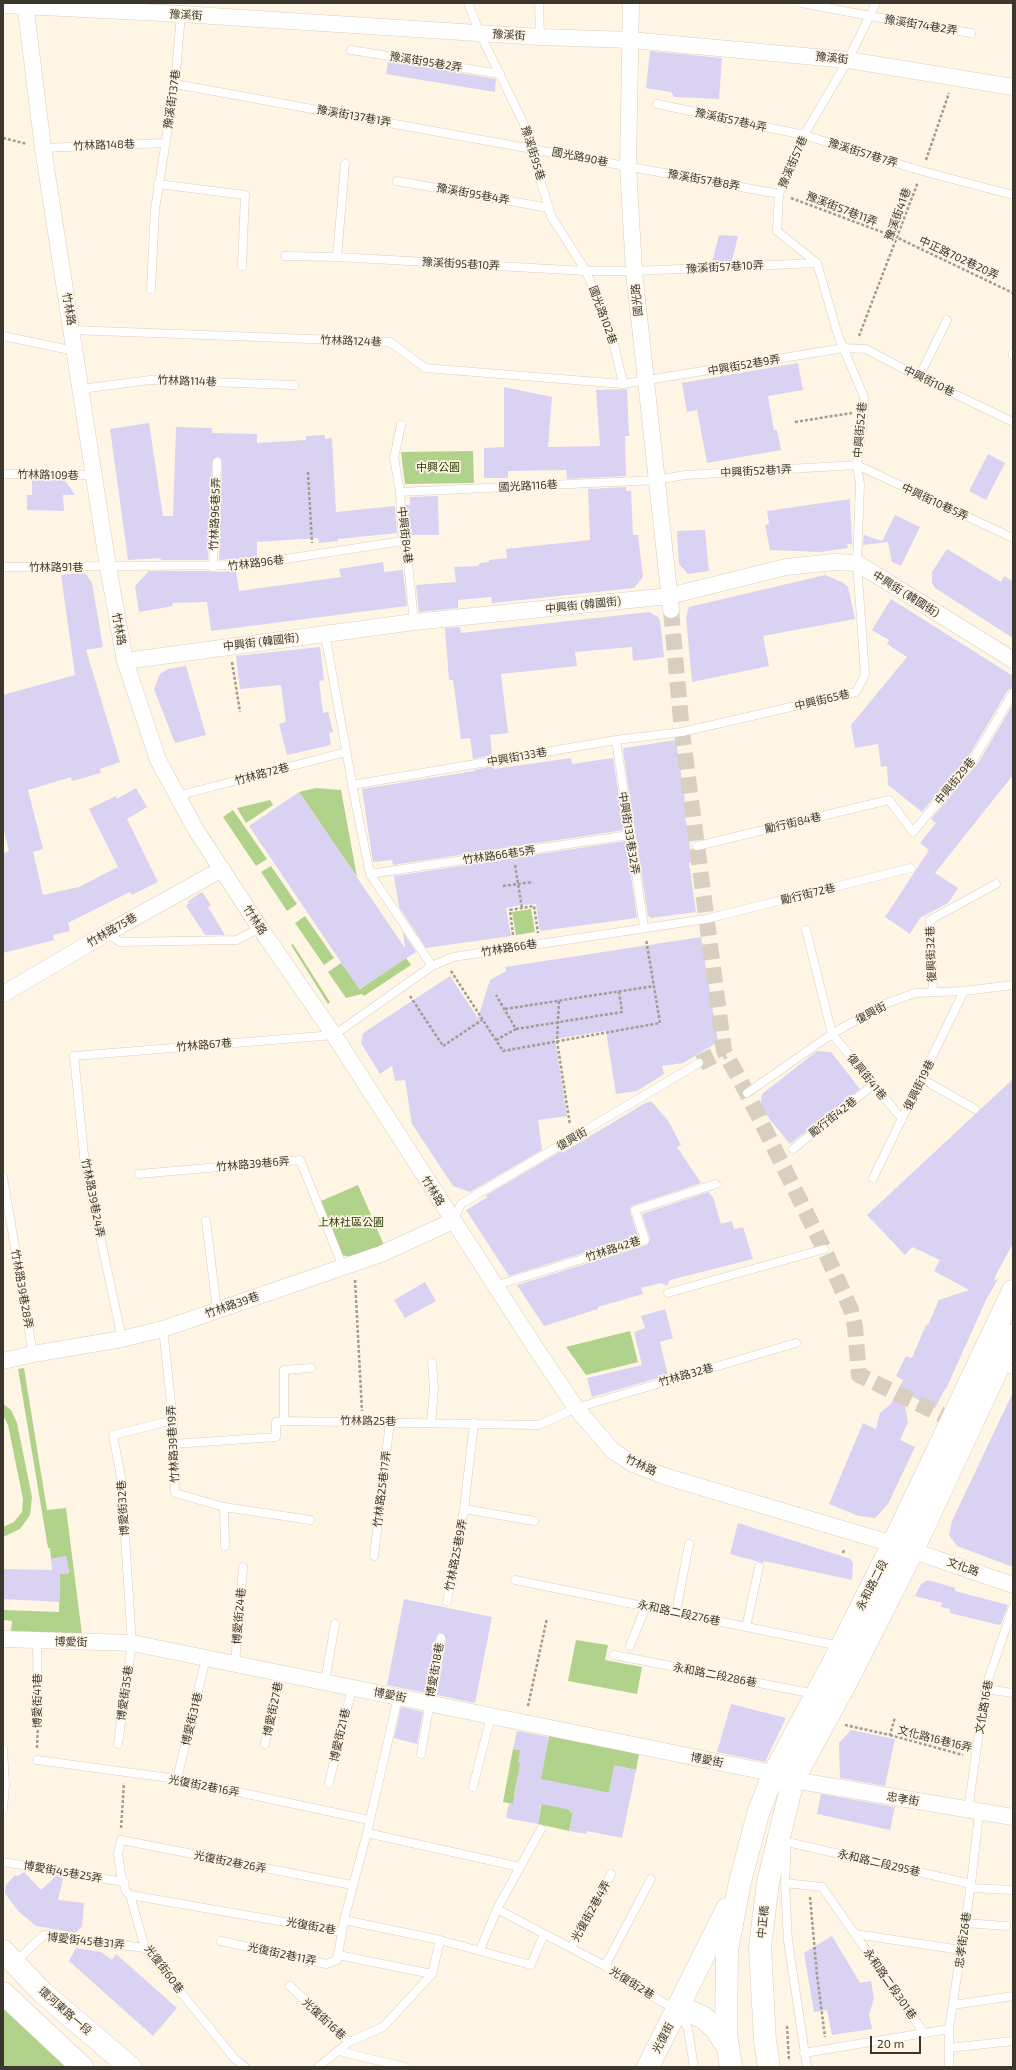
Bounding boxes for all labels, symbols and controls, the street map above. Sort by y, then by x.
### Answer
street label: 豫溪街 [169,8,203,22]
street label: 豫溪街74巷2弄 [884,13,958,37]
street label: 豫溪街 [492,28,526,42]
street label: 豫溪街95巷2弄 [389,50,463,74]
street label: 豫溪街 [815,50,849,66]
street label: 豫溪街137巷 [161,68,183,130]
street label: 豫溪街137巷1弄 [316,103,392,129]
street label: 豫溪街57巷4弄 [694,106,768,134]
street label: 豫溪街95巷 [518,124,548,182]
street label: 豫溪街57巷 [776,134,810,190]
street label: 豫溪街57巷7弄 [827,136,899,170]
street label: 竹林路148巷 [73,137,135,153]
street label: 國光路90巷 [551,145,609,169]
street label: 豫溪街57巷8弄 [667,167,741,193]
street label: 豫溪街95巷4弄 [435,181,511,207]
street label: 豫溪街41巷 [882,186,914,242]
street label: 豫溪街57巷11弄 [804,189,880,229]
street label: 中正路702巷20弄 [917,234,1001,282]
street label: 豫溪街95巷10弄 [422,255,500,273]
street label: 豫溪街57巷10弄 [686,258,764,276]
street label: 國光路 [629,283,645,317]
street label: 國光路102巷 [586,284,620,346]
street label: 竹林路 [60,292,78,326]
street label: 竹林路124巷 [320,333,382,349]
street label: 中興街52巷9弄 [707,352,781,378]
street label: 中興街10巷 [901,363,957,399]
street label: 竹林路114巷 [157,373,217,389]
street label: 中興街52巷 [851,401,869,459]
park label: 中興公園 [416,460,460,474]
street label: 中興街52巷1弄 [720,463,792,479]
street label: 竹林路109巷 [17,468,79,482]
street label: 竹林路96巷5弄 [207,477,223,551]
street label: 國光路116巷 [498,478,558,494]
street label: 中興街10巷5弄 [900,481,970,523]
street label: 中興街84巷 [395,506,415,564]
street label: 竹林路96巷 [227,553,285,573]
street label: 竹林路91巷 [29,560,83,574]
street label: 中興街 (韓國街) [870,568,942,620]
street label: 中興街 (韓國街) [544,594,622,616]
street label: 竹林路 [110,612,128,646]
street label: 中興街 (韓國街) [222,631,300,653]
street label: 中興街65巷 [793,687,851,713]
street label: 中興街133巷 [486,745,548,769]
street label: 中興街29巷 [932,755,978,807]
street label: 竹林路72巷 [233,760,291,788]
street label: 中興街133巷32弄 [616,791,642,875]
street label: 勵行街84巷 [764,810,822,836]
street label: 竹林路66巷5弄 [462,843,536,867]
street label: 勵行街72巷 [779,881,837,907]
street label: 竹林路 [240,903,270,937]
street label: 竹林路75巷 [85,910,139,950]
street label: 復興街32巷 [923,926,939,982]
street label: 竹林路66巷 [480,937,538,959]
street label: 復興街 [853,999,889,1027]
street label: 竹林路67巷 [176,1036,232,1054]
street label: 復興街41巷 [845,1051,889,1103]
street label: 復興街19巷 [901,1058,937,1112]
street label: 勵行街42巷 [806,1094,860,1140]
street label: 復興街 [554,1125,590,1153]
street label: 竹林路39巷6弄 [216,1154,290,1174]
street label: 竹林路39巷24弄 [79,1157,107,1239]
street label: 竹林路 [419,1174,447,1208]
park label: 上林社區公園 [318,1215,384,1229]
street label: 竹林路42巷 [584,1234,642,1264]
street label: 竹林路39巷28弄 [9,1248,35,1330]
street label: 竹林路39巷 [203,1290,261,1320]
street label: 竹林路32巷 [657,1361,715,1389]
street label: 竹林路39巷19弄 [164,1405,182,1483]
street label: 竹林路25巷 [340,1414,396,1428]
street label: 竹林路25巷17弄 [371,1450,393,1528]
street label: 竹林路 [623,1452,659,1478]
street label: 博愛街32巷 [114,1479,132,1537]
street label: 竹林路25巷9弄 [443,1518,469,1592]
street label: 文化路 [945,1555,981,1579]
street label: 永和路二段 [854,1558,890,1612]
street label: 博愛街24巷 [230,1587,248,1645]
street label: 永和路二段276巷 [636,1598,722,1628]
street label: 博愛街 [54,1635,88,1649]
street label: 博愛街18巷 [424,1642,446,1698]
street label: 永和路二段286巷 [672,1660,758,1690]
street label: 博愛街35巷 [115,1664,135,1722]
street label: 博愛街41巷 [30,1673,44,1729]
street label: 文化路16巷 [973,1679,995,1735]
street label: 博愛街27巷 [261,1680,285,1738]
street label: 博愛街 [373,1685,407,1705]
street label: 博愛街31巷 [179,1691,205,1747]
street label: 博愛街21巷 [327,1707,353,1763]
street label: 文化路16巷16弄 [896,1723,974,1755]
street label: 博愛街 [690,1750,724,1770]
street label: 光復街2巷16弄 [167,1773,241,1799]
street label: 忠孝街 [886,1790,920,1808]
street label: 永和路二段295巷 [836,1847,922,1879]
street label: 光復街2巷26弄 [193,1848,267,1876]
street label: 博愛街45巷25弄 [23,1859,103,1885]
street label: 光復街2巷4弄 [569,1878,613,1944]
street label: 中正橋 [755,1905,771,1939]
street label: 忠孝街26巷 [953,1911,973,1969]
street label: 光復街2巷 [285,1915,337,1937]
street label: 博愛街45巷31弄 [46,1930,126,1952]
street label: 光復街2巷11弄 [246,1940,318,1968]
street label: 光復街60巷 [142,1942,186,1996]
street label: 永和路二段301巷 [861,1946,919,2022]
street label: 光復街2巷 [607,1964,657,2002]
street label: 環河東路一段 [36,1984,94,2038]
street label: 光復街16巷 [300,1996,348,2042]
street label: 光復街 [650,2020,676,2056]
scale bar [872,2028,923,2054]
text: 20 m [877,2036,904,2050]

